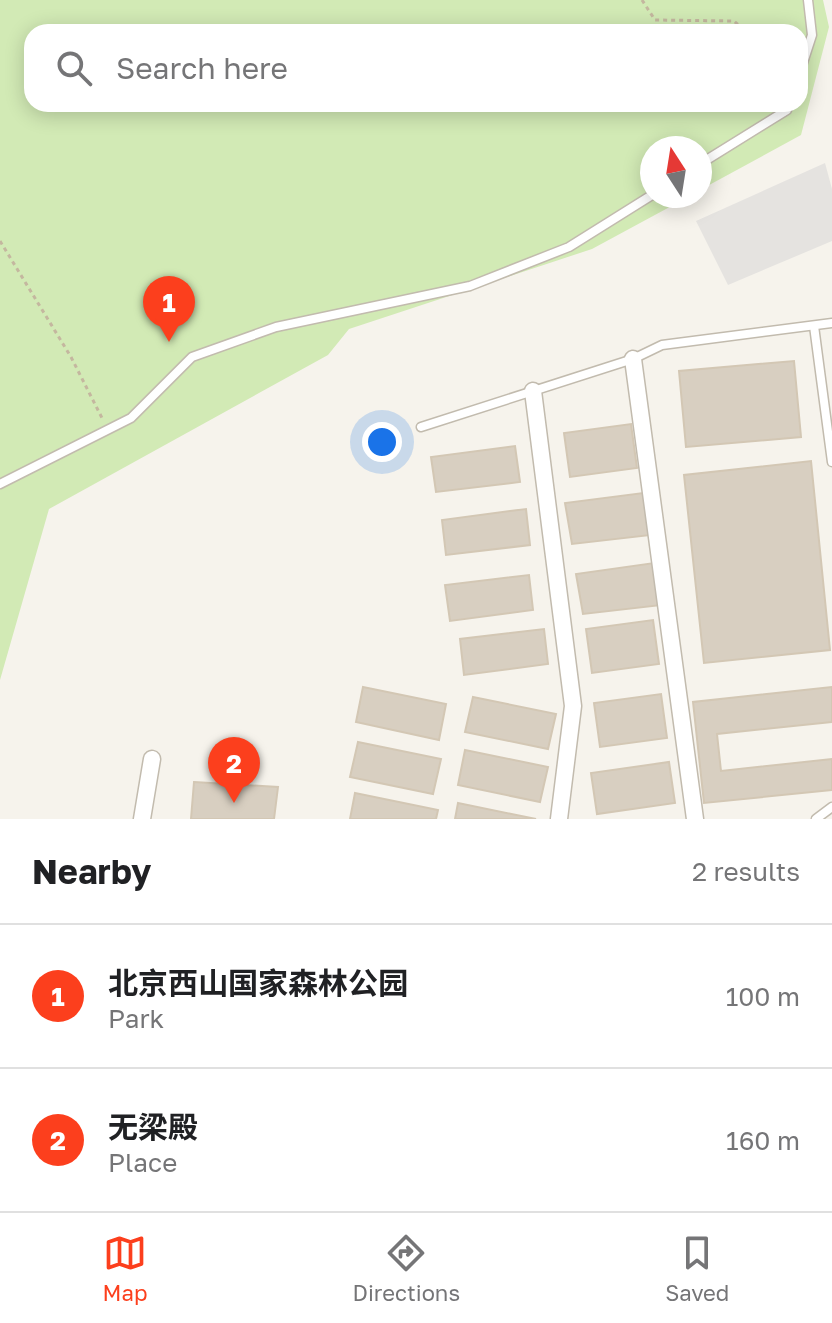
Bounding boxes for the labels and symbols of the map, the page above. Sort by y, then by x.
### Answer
north arrow [640,136,712,208]
pin: 1 [143,276,195,342]
your location [362,422,402,462]
pin: 2 [208,737,260,803]

